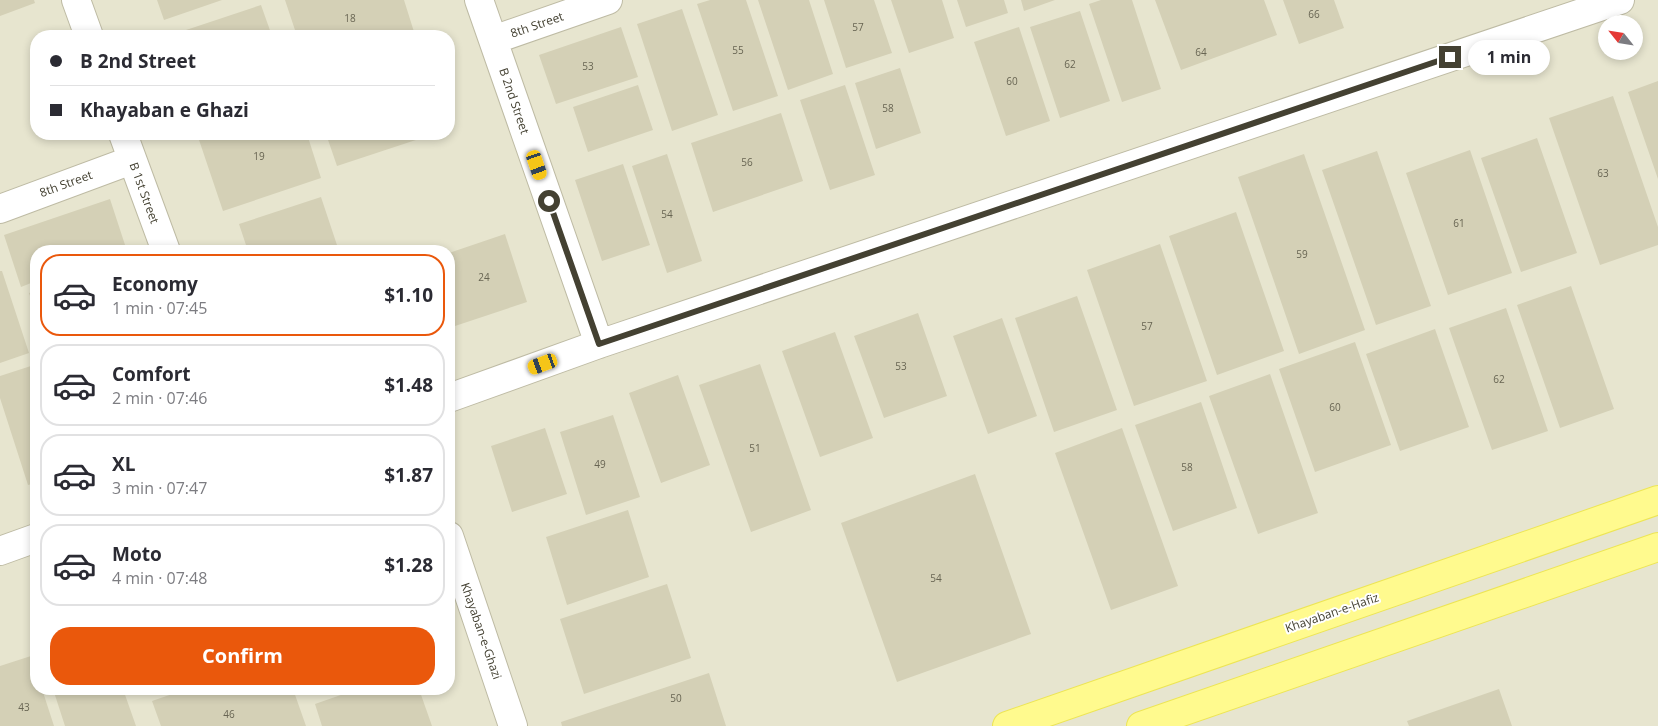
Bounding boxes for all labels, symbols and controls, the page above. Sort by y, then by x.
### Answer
house number: 66 [1308,7,1320,21]
street label: 8th Street [508,8,566,42]
house number: 18 [344,11,356,25]
north arrow [1598,15,1642,60]
map controls [1598,15,1643,60]
house number: 57 [852,20,864,34]
callout: 1 min [1468,40,1550,74]
house number: 55 [732,43,744,57]
house number: 64 [1195,45,1207,59]
route end [1439,46,1461,68]
text: 1 min [1487,46,1531,68]
text: B 2nd Street [80,48,196,74]
house number: 62 [1064,57,1076,71]
house number: 53 [582,59,594,73]
street label: B 2nd Street [495,65,534,136]
house number: 60 [1006,74,1018,88]
text: Khayaban e Ghazi [80,97,249,123]
house number: 58 [882,101,894,115]
car [525,148,548,182]
house number: 19 [253,149,265,163]
house number: 56 [741,155,753,169]
street label: B 1st Street [125,160,163,226]
street label: 8th Street [37,166,95,201]
house number: 63 [1597,166,1609,180]
route start [538,190,560,212]
house number: 54 [661,207,673,221]
house number: 61 [1453,216,1465,230]
house number: 59 [1296,247,1308,261]
house number: 24 [478,270,490,284]
text: Economy [112,271,198,297]
icon: car [52,273,97,318]
text: $1.10 [384,282,433,308]
text: 1 min · 07:45 [112,297,207,319]
house number: 57 [1141,319,1153,333]
car [526,352,559,376]
house number: 53 [895,359,907,373]
text: Comfort [112,361,191,387]
icon: car [52,363,97,408]
text: $1.48 [384,372,433,398]
house number: 62 [1493,372,1505,386]
text: 2 min · 07:46 [112,387,207,409]
house number: 60 [1329,400,1341,414]
house number: 51 [749,441,761,455]
text: XL [112,451,135,477]
icon: car [52,453,97,498]
house number: 49 [594,457,606,471]
house number: 58 [1181,460,1193,474]
text: $1.87 [384,462,433,488]
text: 3 min · 07:47 [112,477,207,499]
text: Moto [112,541,162,567]
icon: car [52,543,97,588]
text: $1.28 [384,552,433,578]
text: 4 min · 07:48 [112,567,207,589]
house number: 54 [930,571,942,585]
street label: Khayaban-e-Ghazi [457,580,506,681]
street label: Khayaban-e-Hafiz [1283,588,1381,637]
button: Confirm [50,627,435,685]
house number: 50 [670,691,682,705]
house number: 43 [18,700,30,714]
house number: 46 [223,707,235,721]

